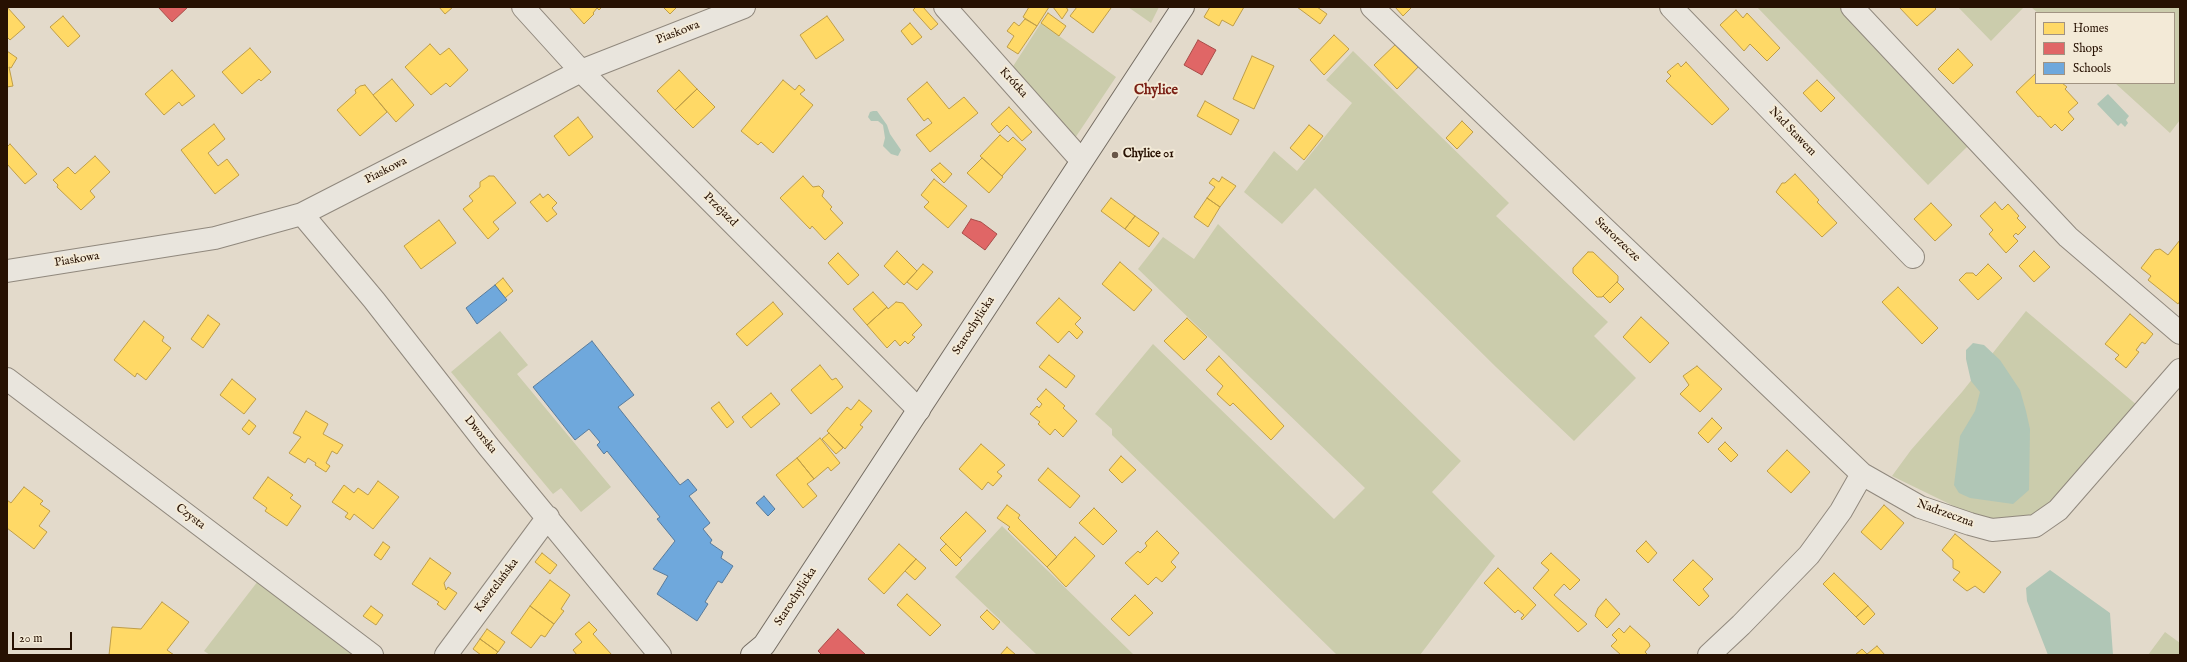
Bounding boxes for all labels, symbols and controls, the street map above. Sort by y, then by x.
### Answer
legend [2035,12,2175,84]
street label: Piaskowa [654,18,702,48]
text: Homes [2073,21,2109,36]
text: Shops [2073,41,2103,56]
text: Schools [2073,61,2111,76]
street label: Krótka [996,65,1030,101]
district label: Chylice [1134,83,1178,99]
street label: Nad Stawem [1765,105,1819,159]
place label: Chylice 01 [1123,148,1174,162]
marker: Chylice 01 [1110,150,1120,160]
street label: Piaskowa [363,154,409,188]
street label: Przejazd [700,190,740,230]
street label: Starorzecze [1591,215,1643,265]
street label: Piaskowa [54,249,100,271]
street label: Starochylicka [950,294,998,358]
street label: Dworska [461,413,499,457]
street label: Nadrzeczna [1915,497,1975,531]
street label: Czysta [172,501,208,533]
street label: Kasztelańska [472,556,522,616]
street label: Starochylicka [772,565,820,629]
scale bar [14,624,74,650]
text: 20 m [19,631,42,646]

